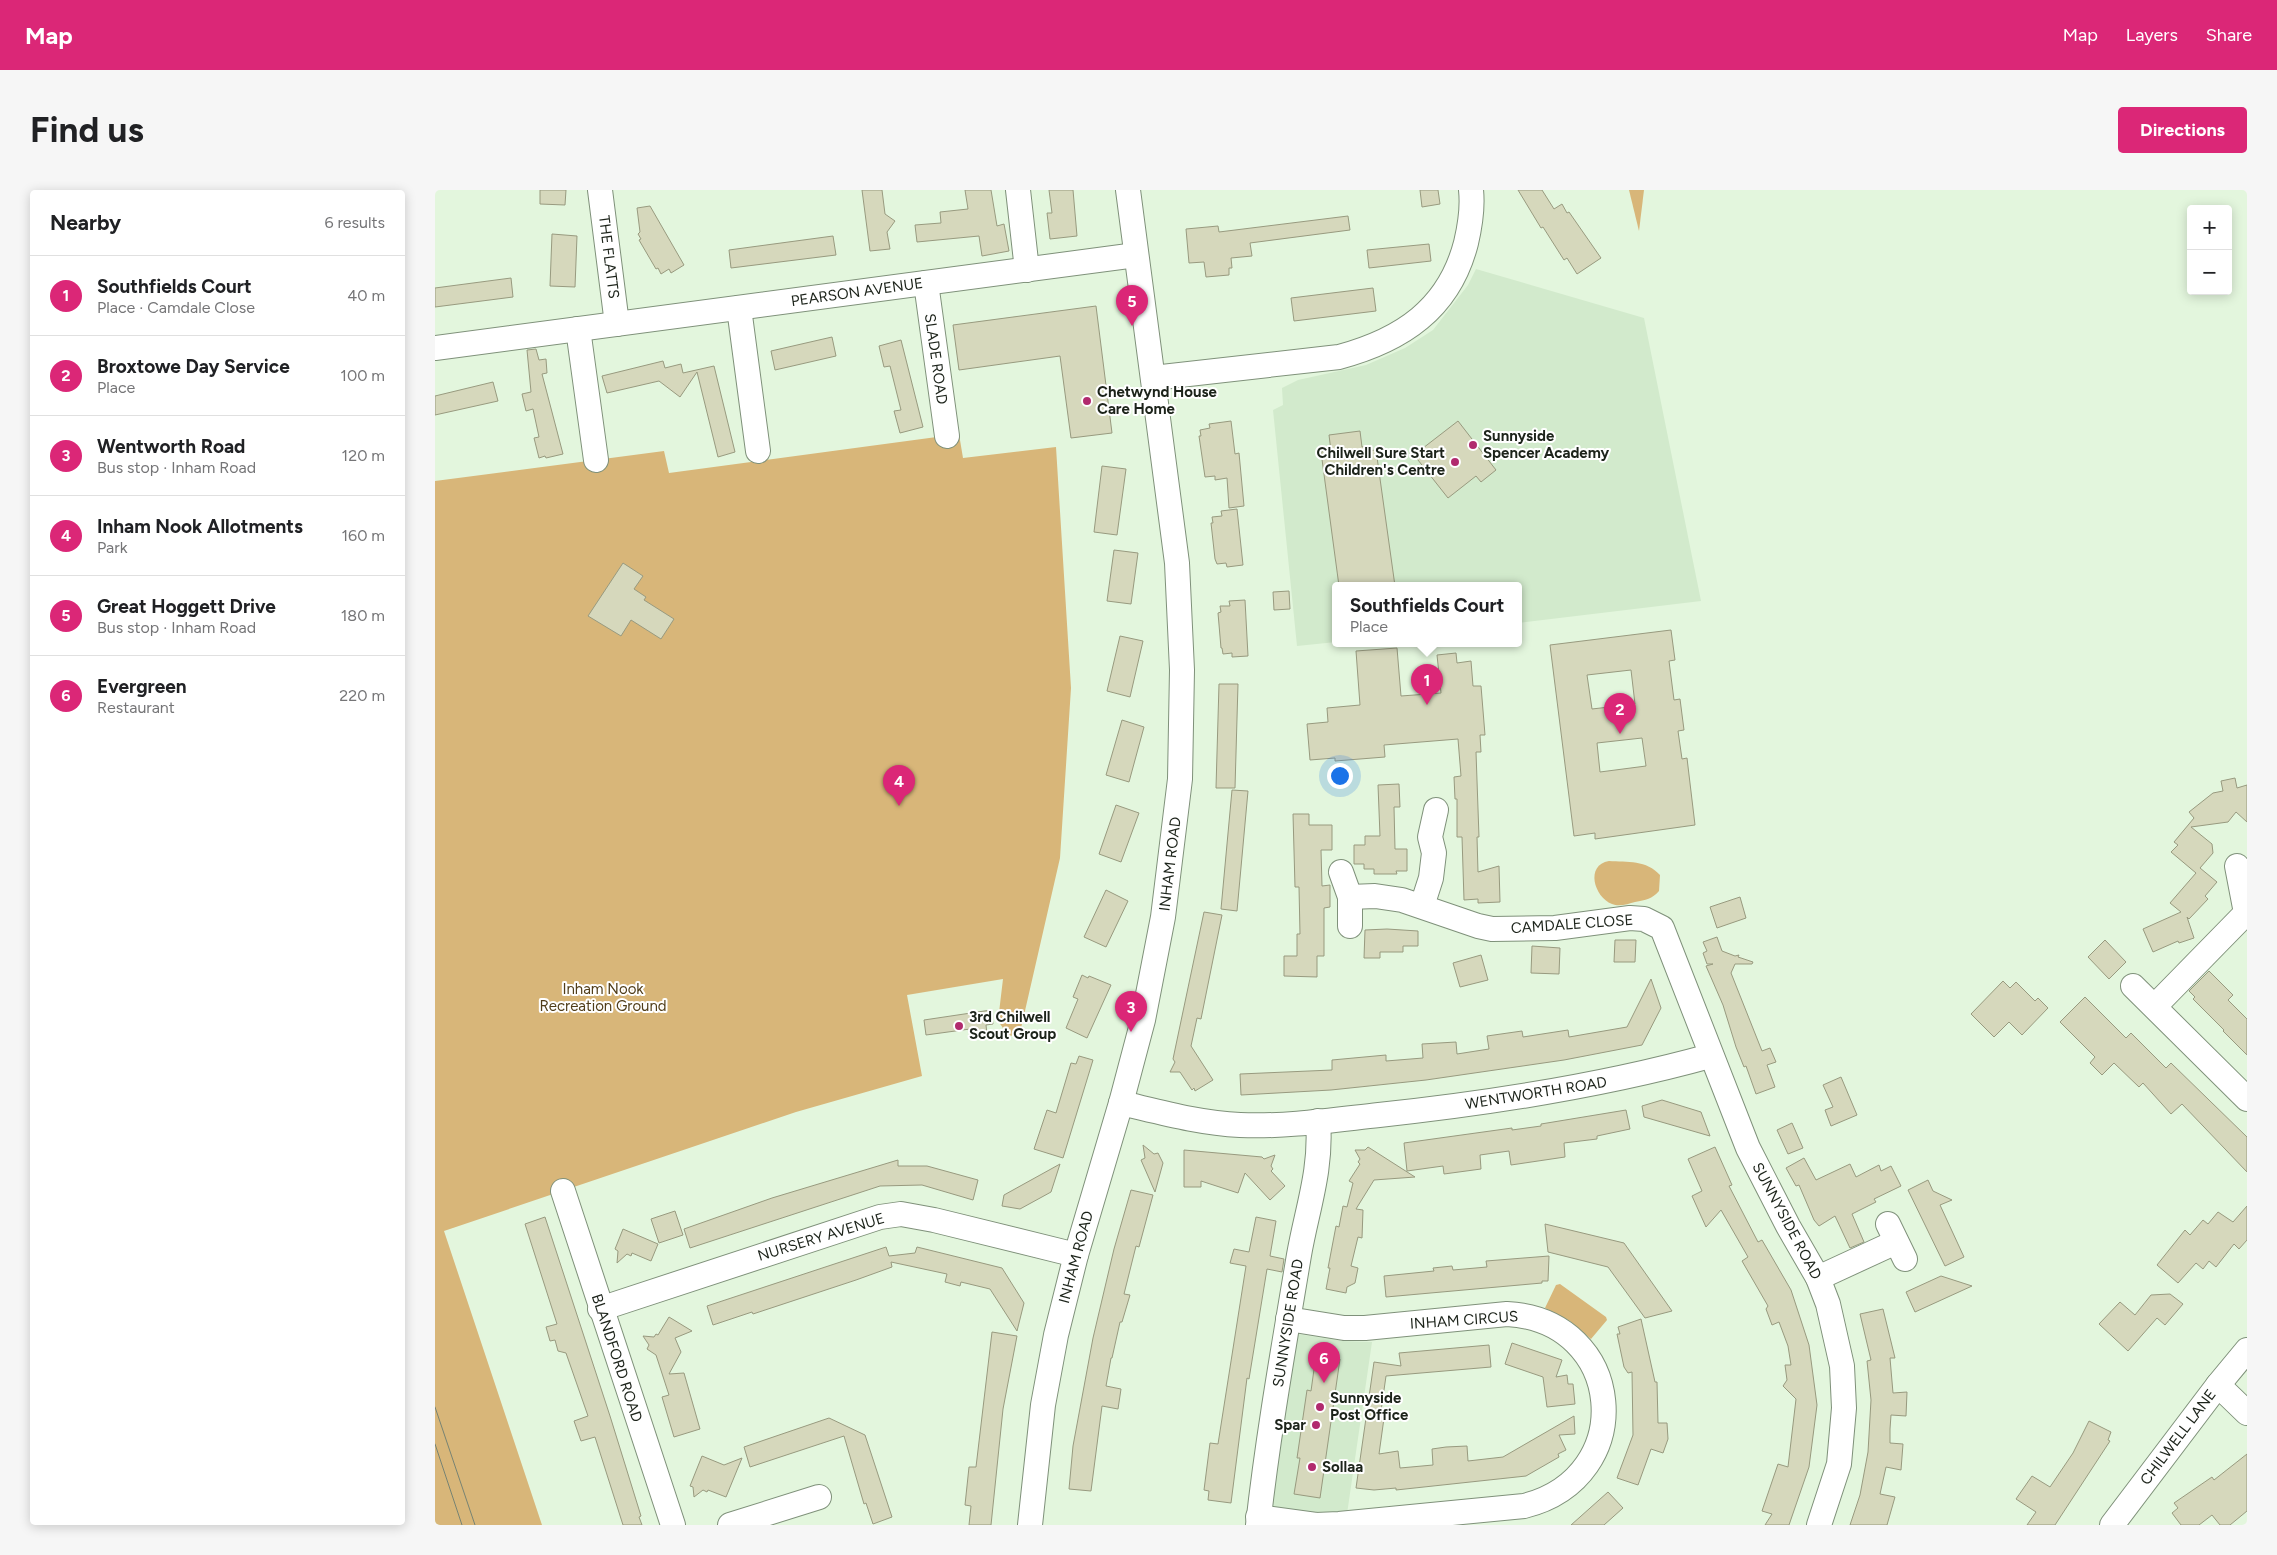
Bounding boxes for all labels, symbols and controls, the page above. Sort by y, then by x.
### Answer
text: Map [25,21,73,50]
text: Map [2063,24,2098,46]
text: Layers [2126,24,2178,46]
text: Share [2206,24,2252,46]
button: Directions [2118,107,2247,153]
text: Find us [30,109,144,151]
map controls [2187,205,2232,295]
button: + [2187,205,2232,250]
text: Nearby [50,210,121,235]
text: 6 results [324,213,385,232]
street label: THE FLATTS [595,214,623,300]
button: − [2187,250,2232,295]
street label: PEARSON AVENUE [790,274,924,310]
text: Southfields Court [97,275,252,298]
pin: 5 [1116,285,1148,326]
text: 1 [63,286,69,305]
text: 40 m [347,286,385,305]
text: Place · Camdale Close [97,298,255,317]
street label: SLADE ROAD [921,312,951,406]
text: Broxtowe Day Service [97,355,290,378]
text: 2 [61,366,71,385]
text: 100 m [340,366,385,385]
text: Place [97,378,135,397]
place label: Chetwynd House Care Home [1097,383,1217,418]
marker: Chetwynd House Care Home [1081,395,1093,407]
place label: Sunnyside Spencer Academy [1483,427,1610,462]
text: Wentworth Road [97,435,245,458]
marker: Sunnyside Spencer Academy [1467,439,1479,451]
place label: Chilwell Sure Start Children's Centre [1317,444,1446,479]
text: 3 [62,446,70,465]
text: 120 m [342,446,385,465]
marker: Chilwell Sure Start Children's Centre [1449,456,1461,468]
text: Bus stop · Inham Road [97,458,256,477]
text: Inham Nook Allotments [97,515,303,538]
text: 4 [61,526,71,545]
text: 160 m [342,526,385,545]
text: Park [97,538,127,557]
popup [1332,582,1522,647]
text: Southfields Court [1350,594,1504,617]
text: Great Hoggett Drive [97,595,276,618]
text: 5 [61,606,71,625]
text: 180 m [341,606,385,625]
text: Place [1350,617,1388,636]
text: Bus stop · Inham Road [97,618,256,637]
pin: 1 [1411,664,1443,705]
text: Evergreen [97,675,187,698]
text: 6 [61,686,71,705]
text: 220 m [339,686,385,705]
pin: 2 [1604,693,1636,734]
text: Restaurant [97,698,175,717]
your location [1327,763,1353,789]
pin: 4 [883,765,915,806]
street label: INHAM ROAD [1155,816,1185,912]
street label: CAMDALE CLOSE [1510,911,1634,937]
park label: Inham Nook Recreation Ground [539,980,667,1015]
pin: 3 [1115,991,1147,1032]
place label: 3rd Chilwell Scout Group [969,1008,1056,1043]
marker: 3rd Chilwell Scout Group [953,1020,965,1032]
street label: WENTWORTH ROAD [1464,1073,1608,1113]
street label: SUNNYSIDE ROAD [1749,1159,1825,1283]
street label: NURSERY AVENUE [755,1209,887,1265]
street label: INHAM ROAD [1055,1209,1097,1305]
street label: SUNNYSIDE ROAD [1269,1258,1307,1388]
street label: BLANDFORD ROAD [588,1292,646,1424]
street label: INHAM CIRCUS [1409,1307,1519,1333]
pin: 6 [1308,1342,1340,1383]
street label: CHILWELL LANE [2136,1386,2220,1488]
place label: Sunnyside Post Office [1330,1389,1409,1424]
marker: Sunnyside Post Office [1314,1401,1326,1413]
place label: Spar [1274,1416,1306,1434]
marker: Spar [1310,1419,1322,1431]
place label: Sollaa [1322,1458,1363,1476]
marker: Sollaa [1306,1461,1318,1473]

